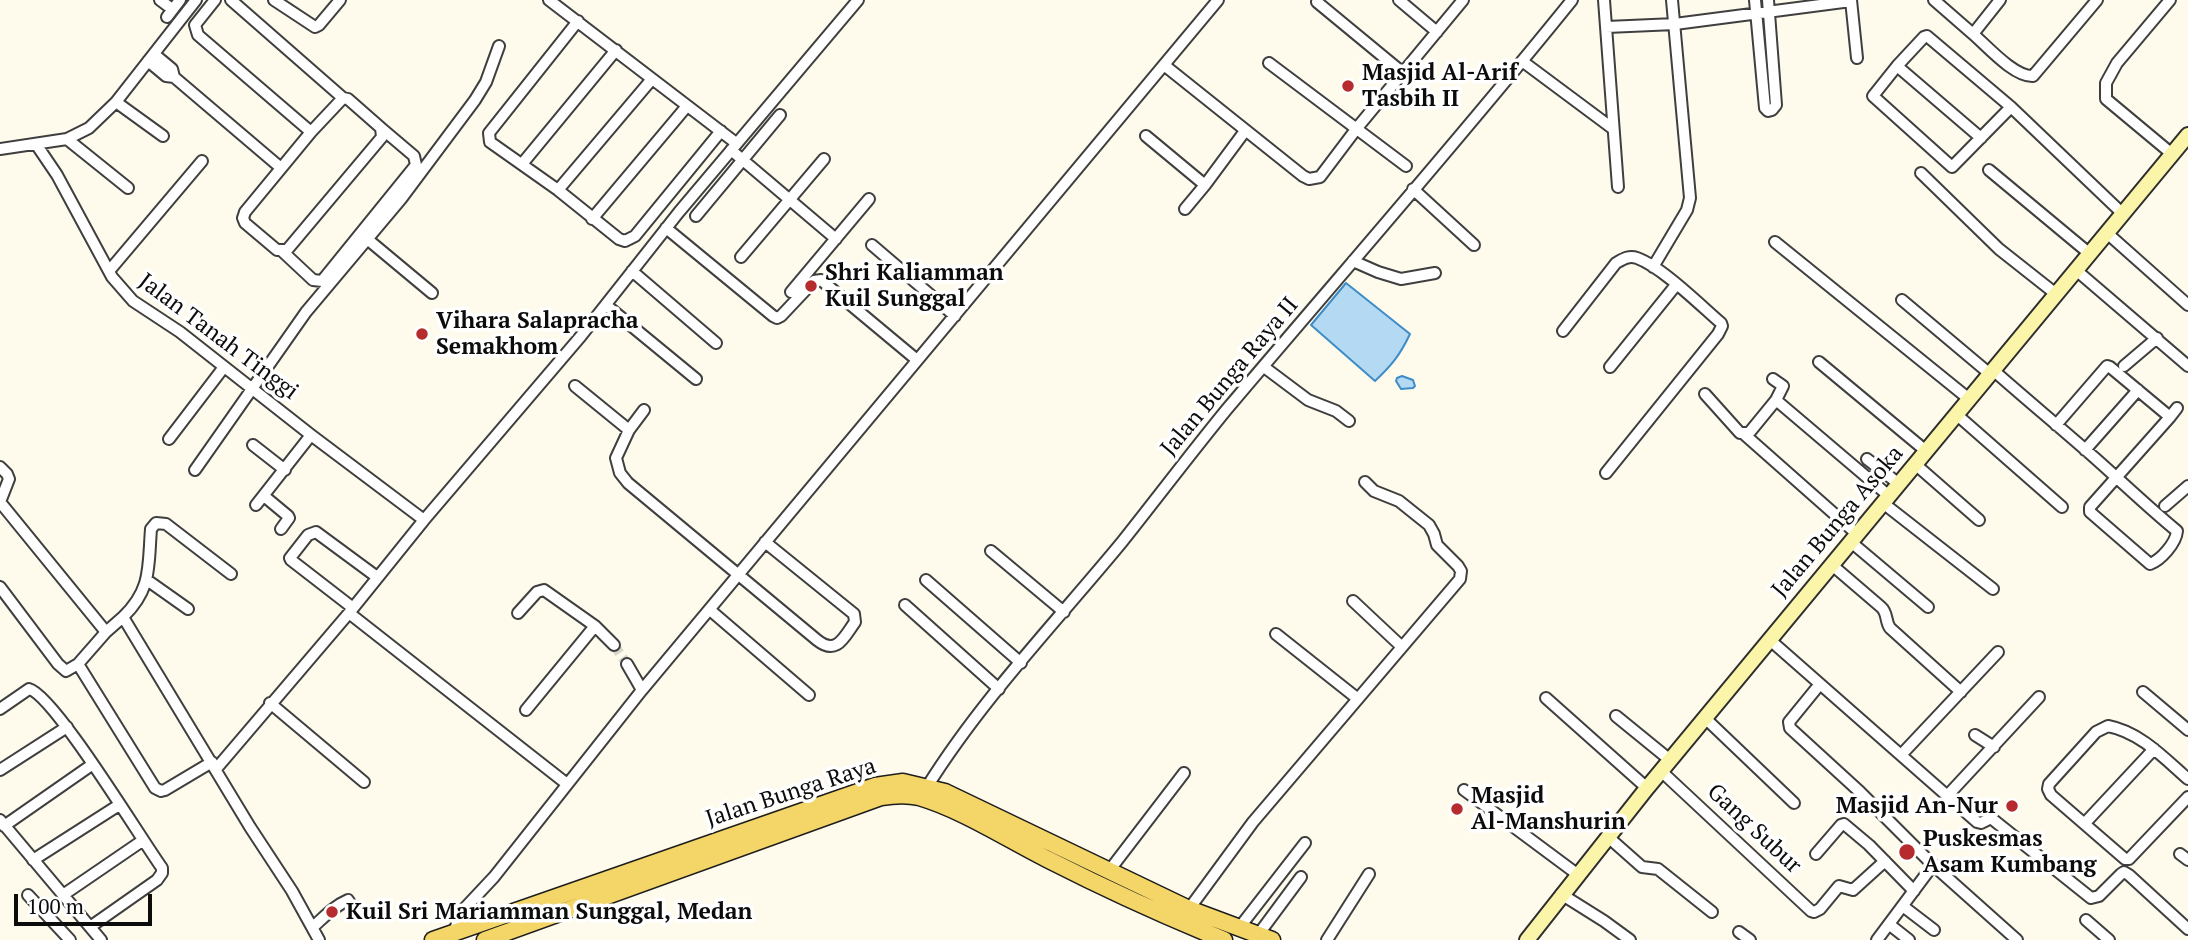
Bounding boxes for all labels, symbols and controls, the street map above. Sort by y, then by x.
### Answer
place label: Masjid Al-Arif Tasbih II [1362,59,1517,113]
marker: Masjid Al-Arif Tasbih II [1340,78,1356,94]
place label: Shri Kaliamman Kuil Sunggal [825,259,1004,313]
street label: Jalan Tanah Tinggi [133,268,303,406]
marker: Shri Kaliamman Kuil Sunggal [803,278,819,294]
street label: Jalan Bunga Raya II [1156,292,1304,462]
place label: Vihara Salapracha Semakhom [436,307,638,361]
marker: Vihara Salapracha Semakhom [414,326,430,342]
street label: Jalan Bunga Asoka [1767,441,1909,603]
street label: Jalan Bunga Raya [703,753,879,833]
street label: Gang Subur [1701,778,1807,880]
place label: Masjid Al-Manshurin [1471,782,1626,836]
place label: Masjid An-Nur [1836,792,1998,820]
marker: Masjid An-Nur [2004,798,2020,814]
marker: Masjid Al-Manshurin [1449,801,1465,817]
place label: Puskesmas Asam Kumbang [1923,825,2096,879]
marker: Puskesmas Asam Kumbang [1897,842,1917,862]
scale bar [18,880,156,924]
text: 100 m [27,892,84,920]
place label: Kuil Sri Mariamman Sunggal, Medan [346,898,752,926]
marker: Kuil Sri Mariamman Sunggal, Medan [324,904,340,920]

